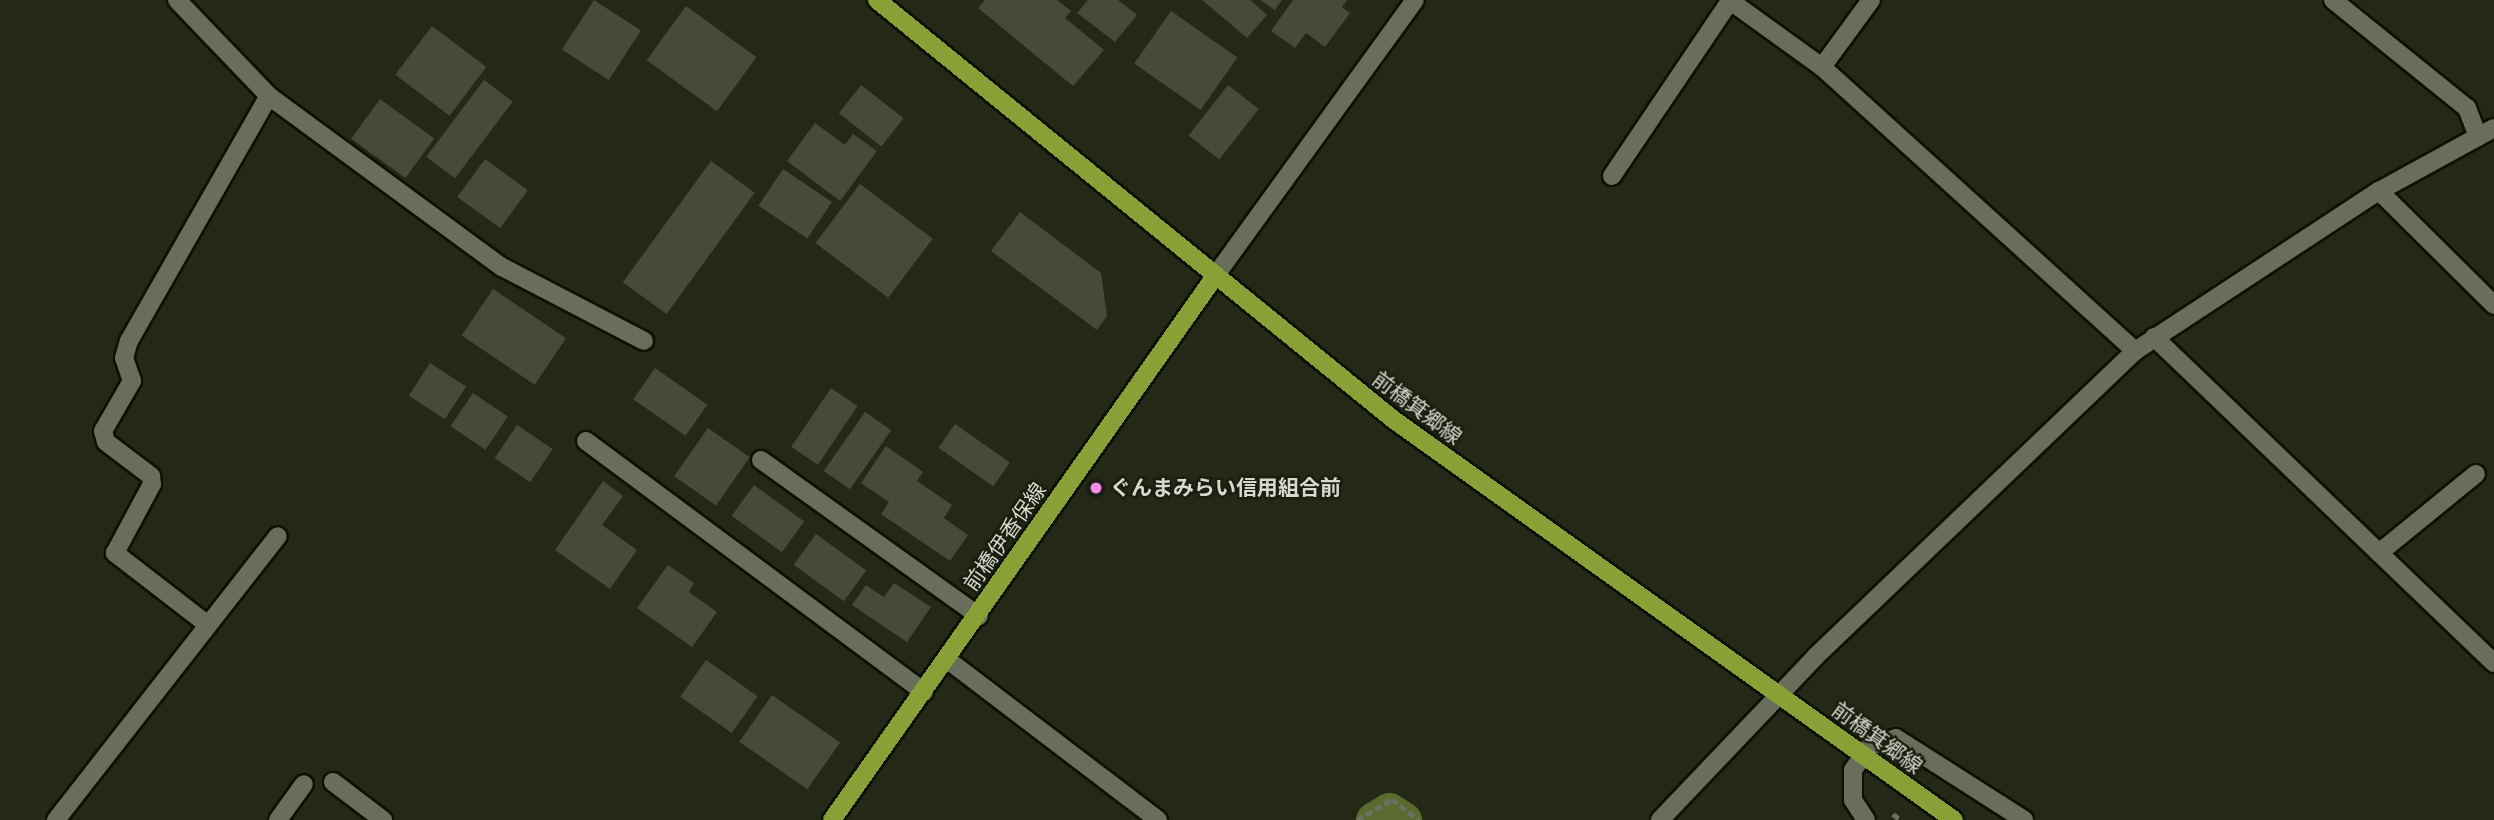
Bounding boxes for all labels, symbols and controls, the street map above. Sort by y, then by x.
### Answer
street label: 前橋箕郷線 [1367,366,1467,450]
place label: ぐんまみらい信用組合前 [1110,475,1341,501]
street label: 前橋伊香保線 [959,478,1051,596]
marker: ぐんまみらい信用組合前 [1088,480,1104,496]
street label: 前橋箕郷線 [1827,697,1927,779]

